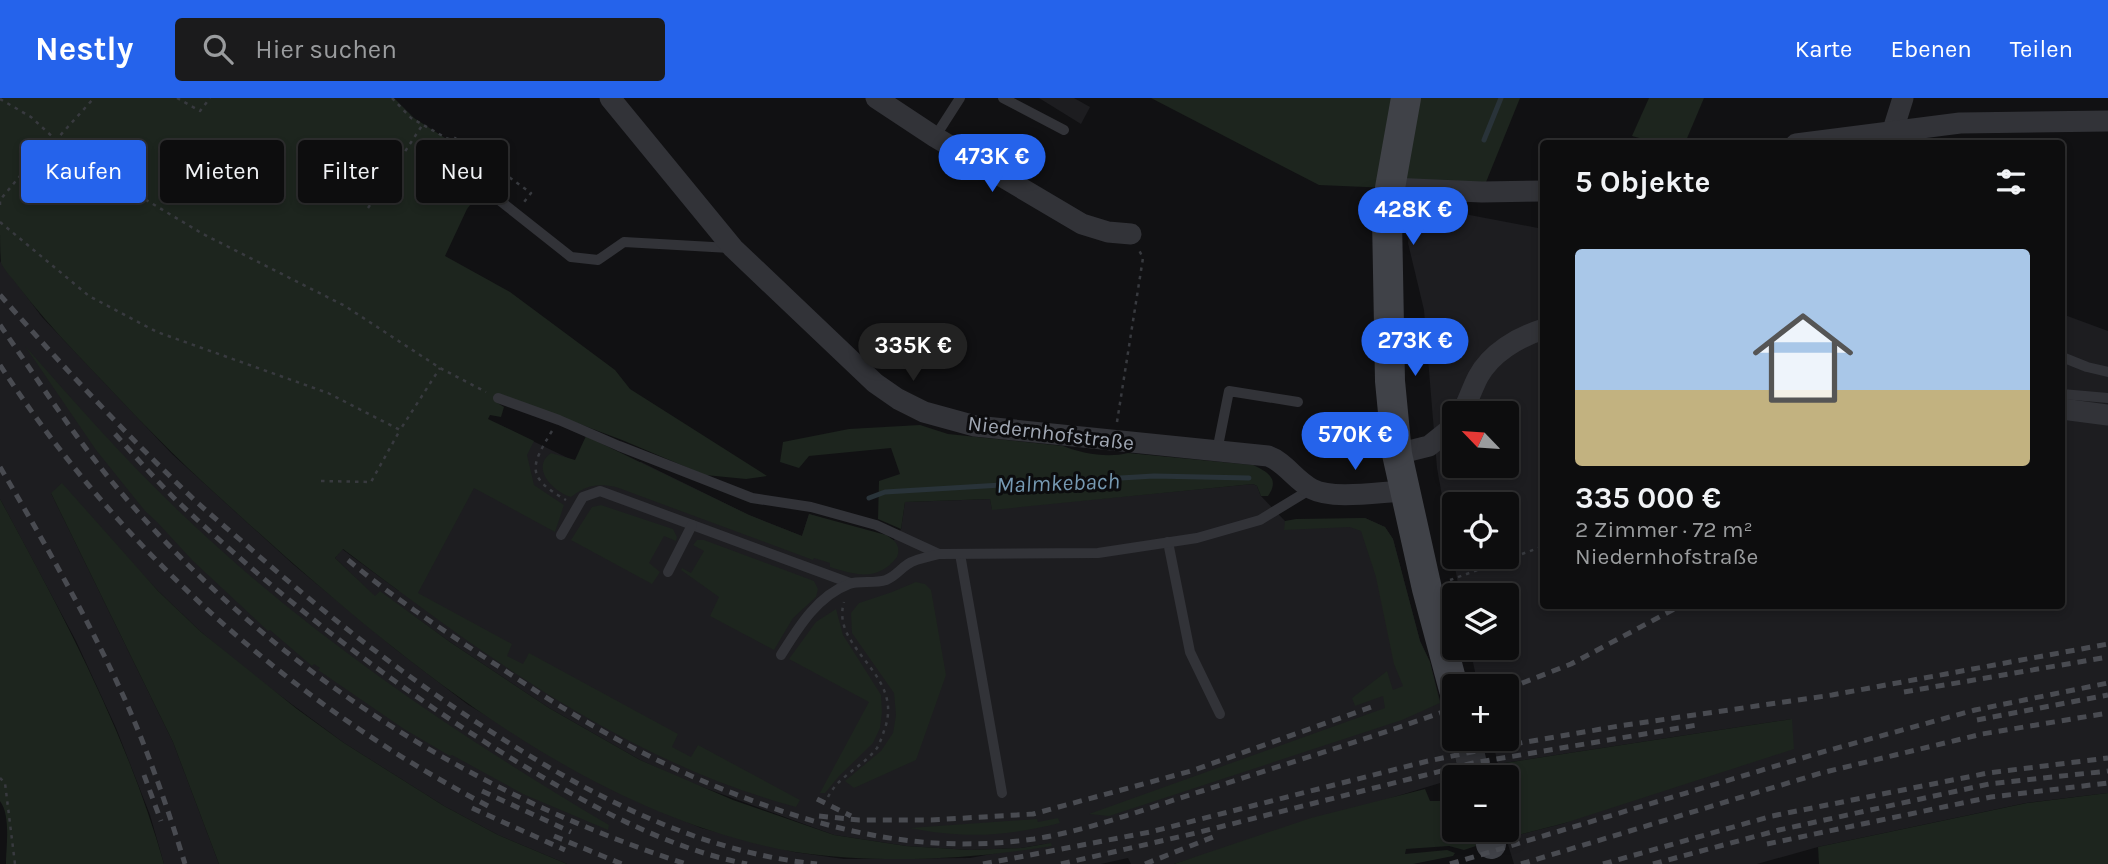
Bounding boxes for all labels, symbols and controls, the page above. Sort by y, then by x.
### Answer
search box [175,18,665,81]
text: Nestly [35,30,133,68]
icon: search [199,30,237,68]
text: Hier suchen [255,34,397,65]
text: Karte [1795,35,1852,63]
text: Ebenen [1890,35,1972,63]
text: Teilen [2010,35,2073,63]
pin: 473K € [935,134,1049,194]
chip: Kaufen [21,140,146,203]
chip: Mieten [160,140,284,203]
chip: Filter [298,140,402,203]
chip: Neu [416,140,508,203]
text: 473K € [955,143,1029,170]
icon: filters [1992,163,2030,201]
text: 5 Objekte [1575,164,1710,200]
pin: 428K € [1356,188,1470,247]
text: 428K € [1374,196,1452,223]
icon: home [1740,295,1866,421]
pin: 273K € [1358,318,1472,378]
pin: 335K € [856,324,970,383]
text: 273K € [1377,327,1453,354]
text: 335K € [874,332,952,359]
north arrow [1442,401,1519,478]
map controls [1442,401,1519,842]
street label: Niedernhofstraße [966,411,1136,455]
pin: 570K € [1298,412,1412,472]
text: 570K € [1318,421,1392,448]
water label: Malmkebach [996,467,1120,499]
text: 335 000 € [1575,480,1721,516]
button: locate [1442,492,1519,569]
text: 2 Zimmer · 72 m² [1575,516,1753,543]
text: Niedernhofstraße [1575,543,1758,570]
button: layers [1442,583,1519,660]
button: + [1442,674,1519,751]
button: − [1442,765,1519,842]

